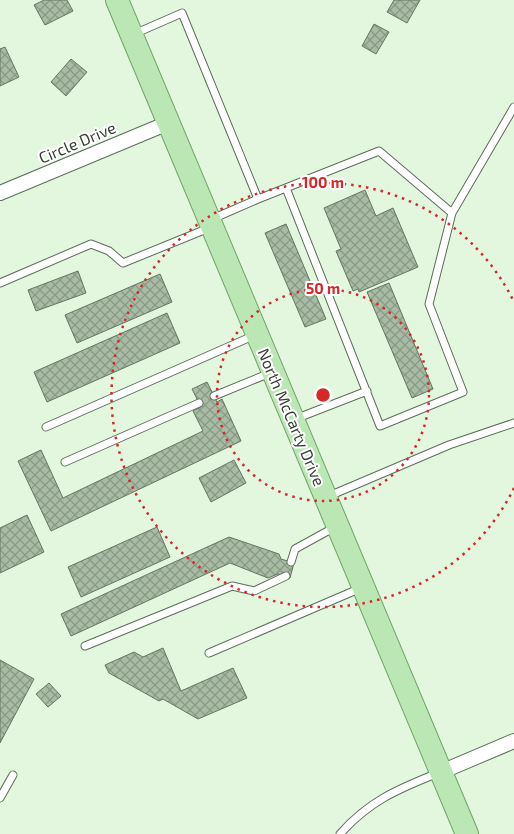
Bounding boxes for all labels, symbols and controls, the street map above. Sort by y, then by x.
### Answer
street label: Circle Drive [36,117,118,167]
text: 100 m [302,173,344,191]
text: 50 m [306,279,340,297]
street label: North McCarty Drive [254,345,330,489]
centre of rings [314,386,332,404]

